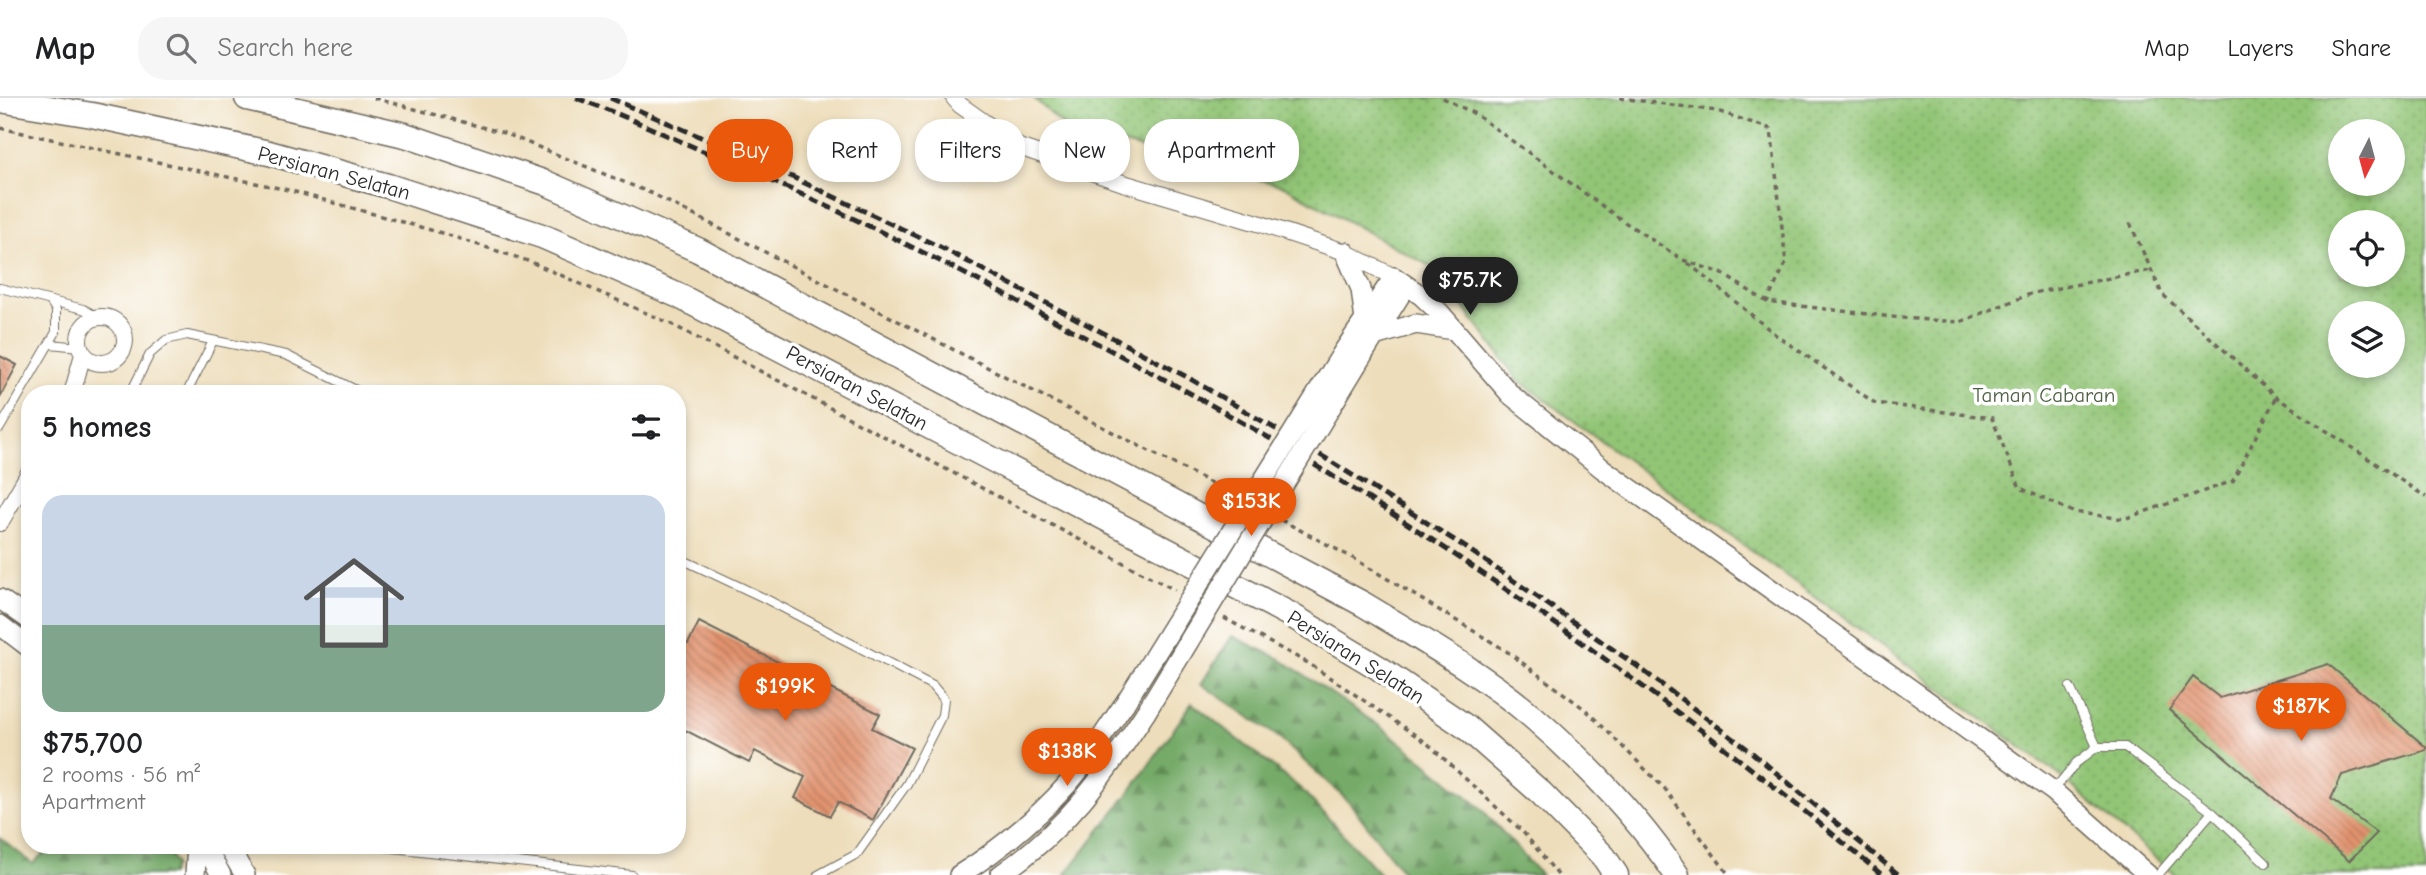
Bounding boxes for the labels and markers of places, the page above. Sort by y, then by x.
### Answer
pin: $75.7K [1413,258,1527,317]
pin: $153K [1202,478,1300,538]
pin: $199K [736,664,834,723]
pin: $187K [2252,684,2350,743]
pin: $138K [1018,728,1116,788]

